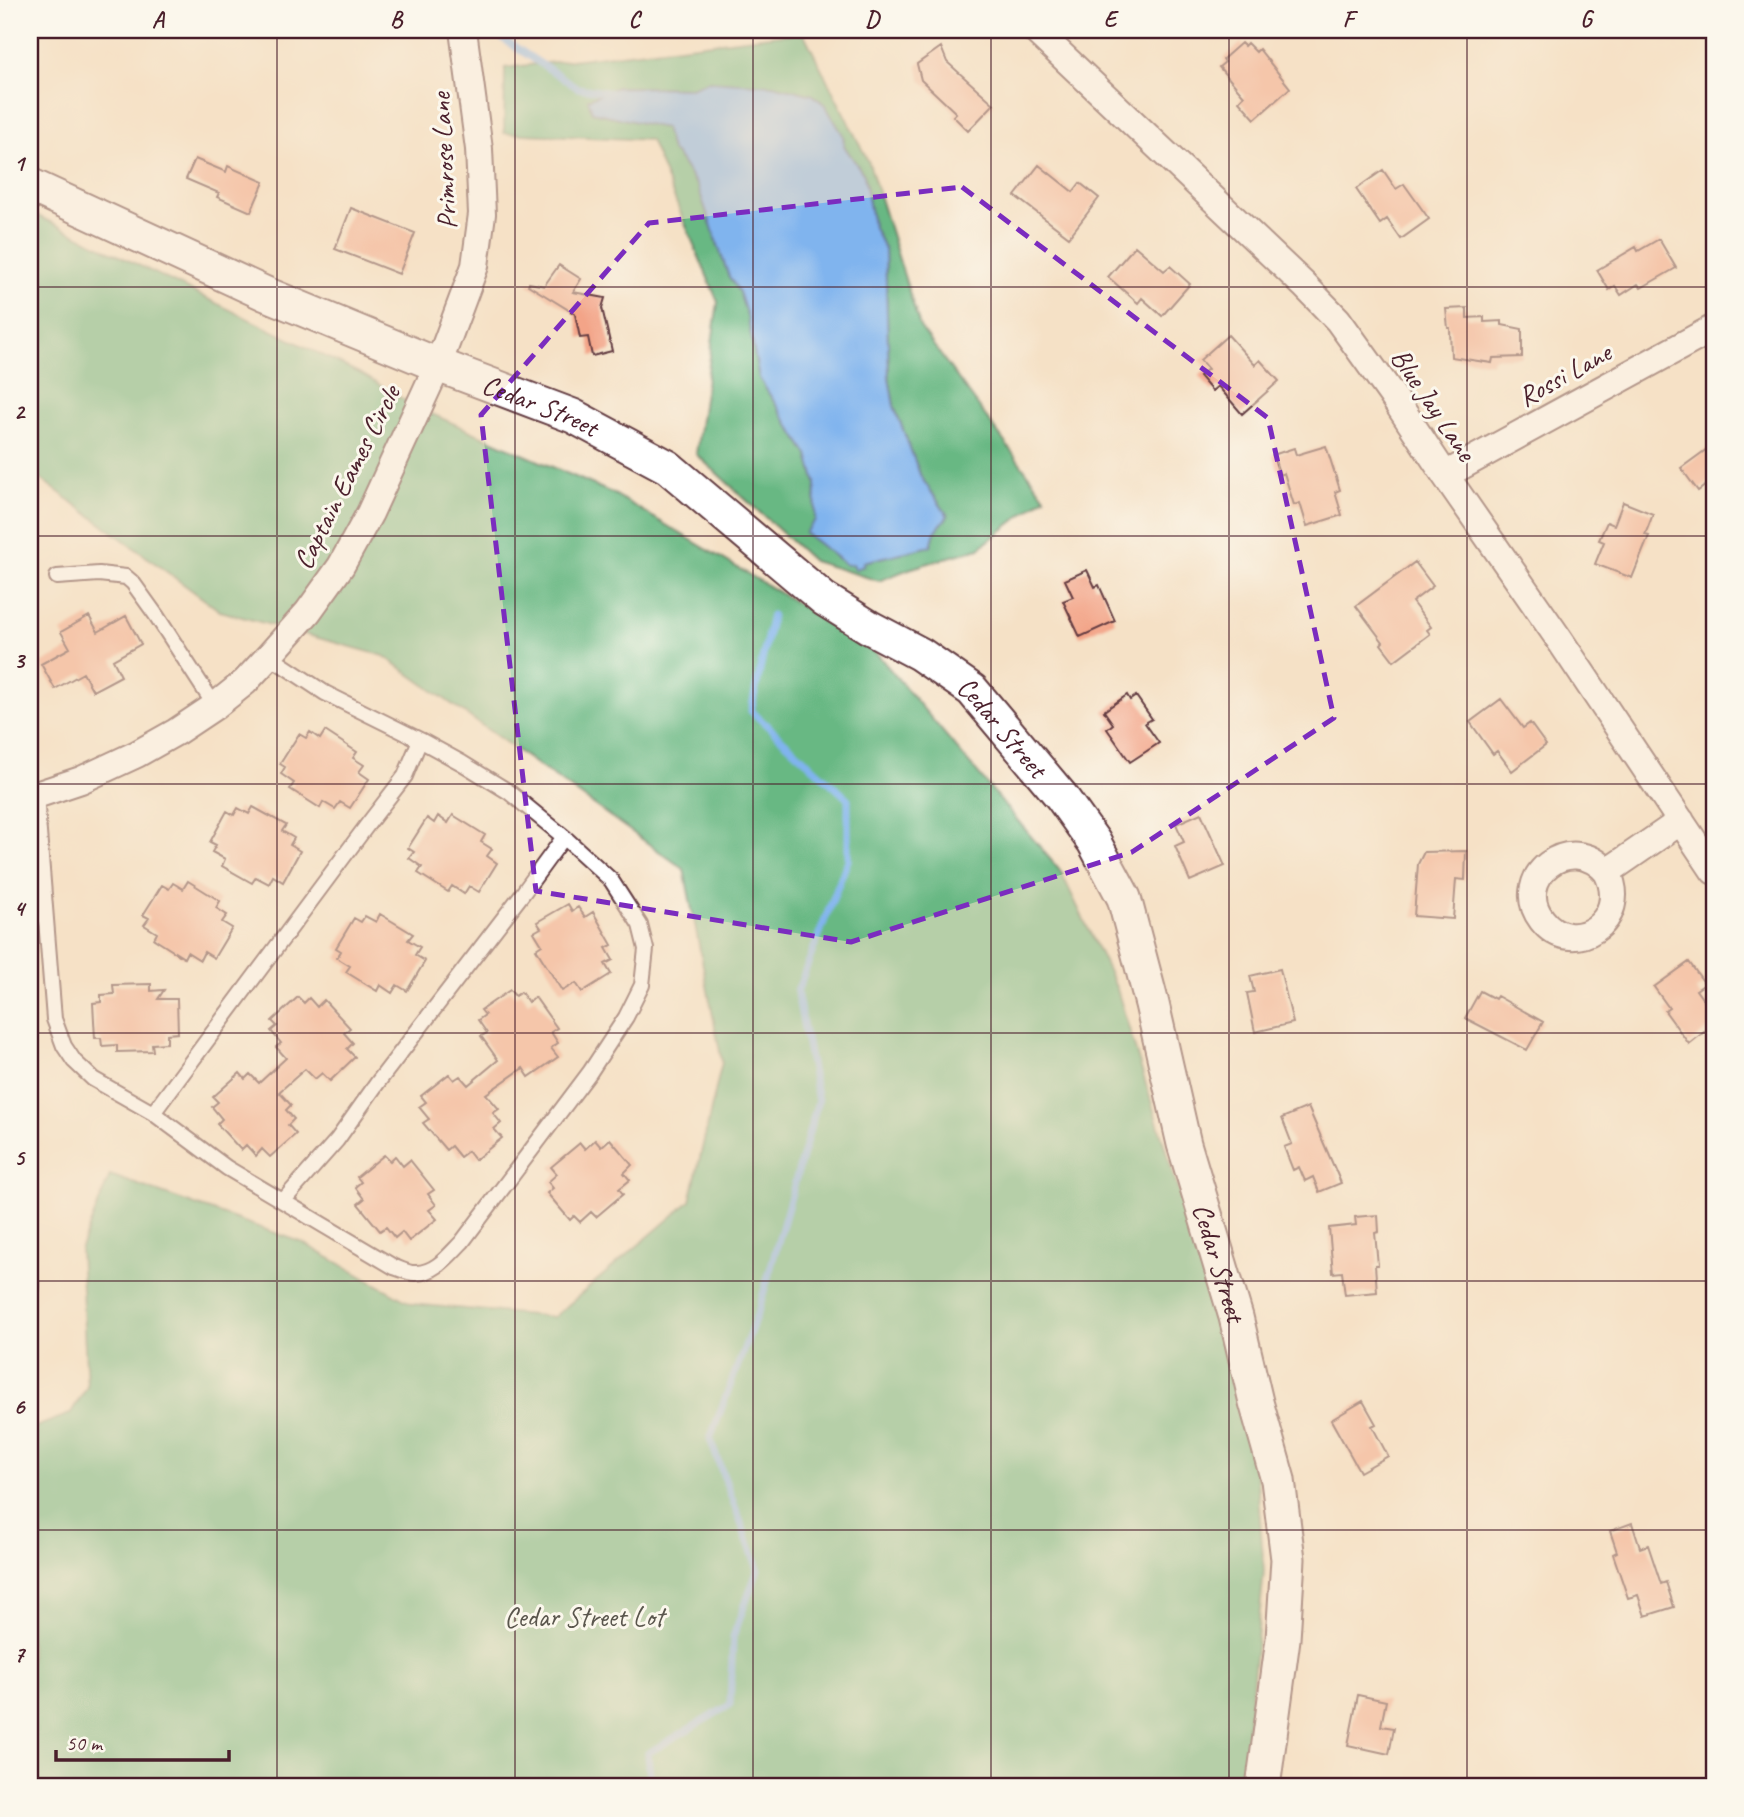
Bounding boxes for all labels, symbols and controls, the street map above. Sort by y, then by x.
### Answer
text: A [152,5,166,34]
text: B [390,5,404,34]
text: C [629,5,643,34]
text: D [865,5,881,34]
text: E [1104,5,1120,34]
text: F [1343,5,1359,34]
text: G [1580,5,1595,34]
street label: Primrose Lane [422,90,465,230]
text: 1 [14,149,27,178]
street label: Rossi Lane [1512,334,1618,414]
street label: Blue Jay Lane [1383,341,1485,469]
street label: Cedar Street [477,366,607,446]
street label: Captain Eames Circle [285,378,409,575]
text: 2 [14,397,27,426]
text: 3 [14,646,27,675]
street label: Cedar Street [951,668,1057,787]
text: 4 [14,894,27,923]
text: 5 [14,1143,26,1172]
street label: Cedar Street [1185,1199,1254,1329]
text: 6 [14,1392,27,1421]
park label: Cedar Street Lot [504,1599,668,1634]
text: 7 [14,1640,27,1669]
scale bar [56,1719,229,1763]
text: 50 m [66,1730,104,1756]

